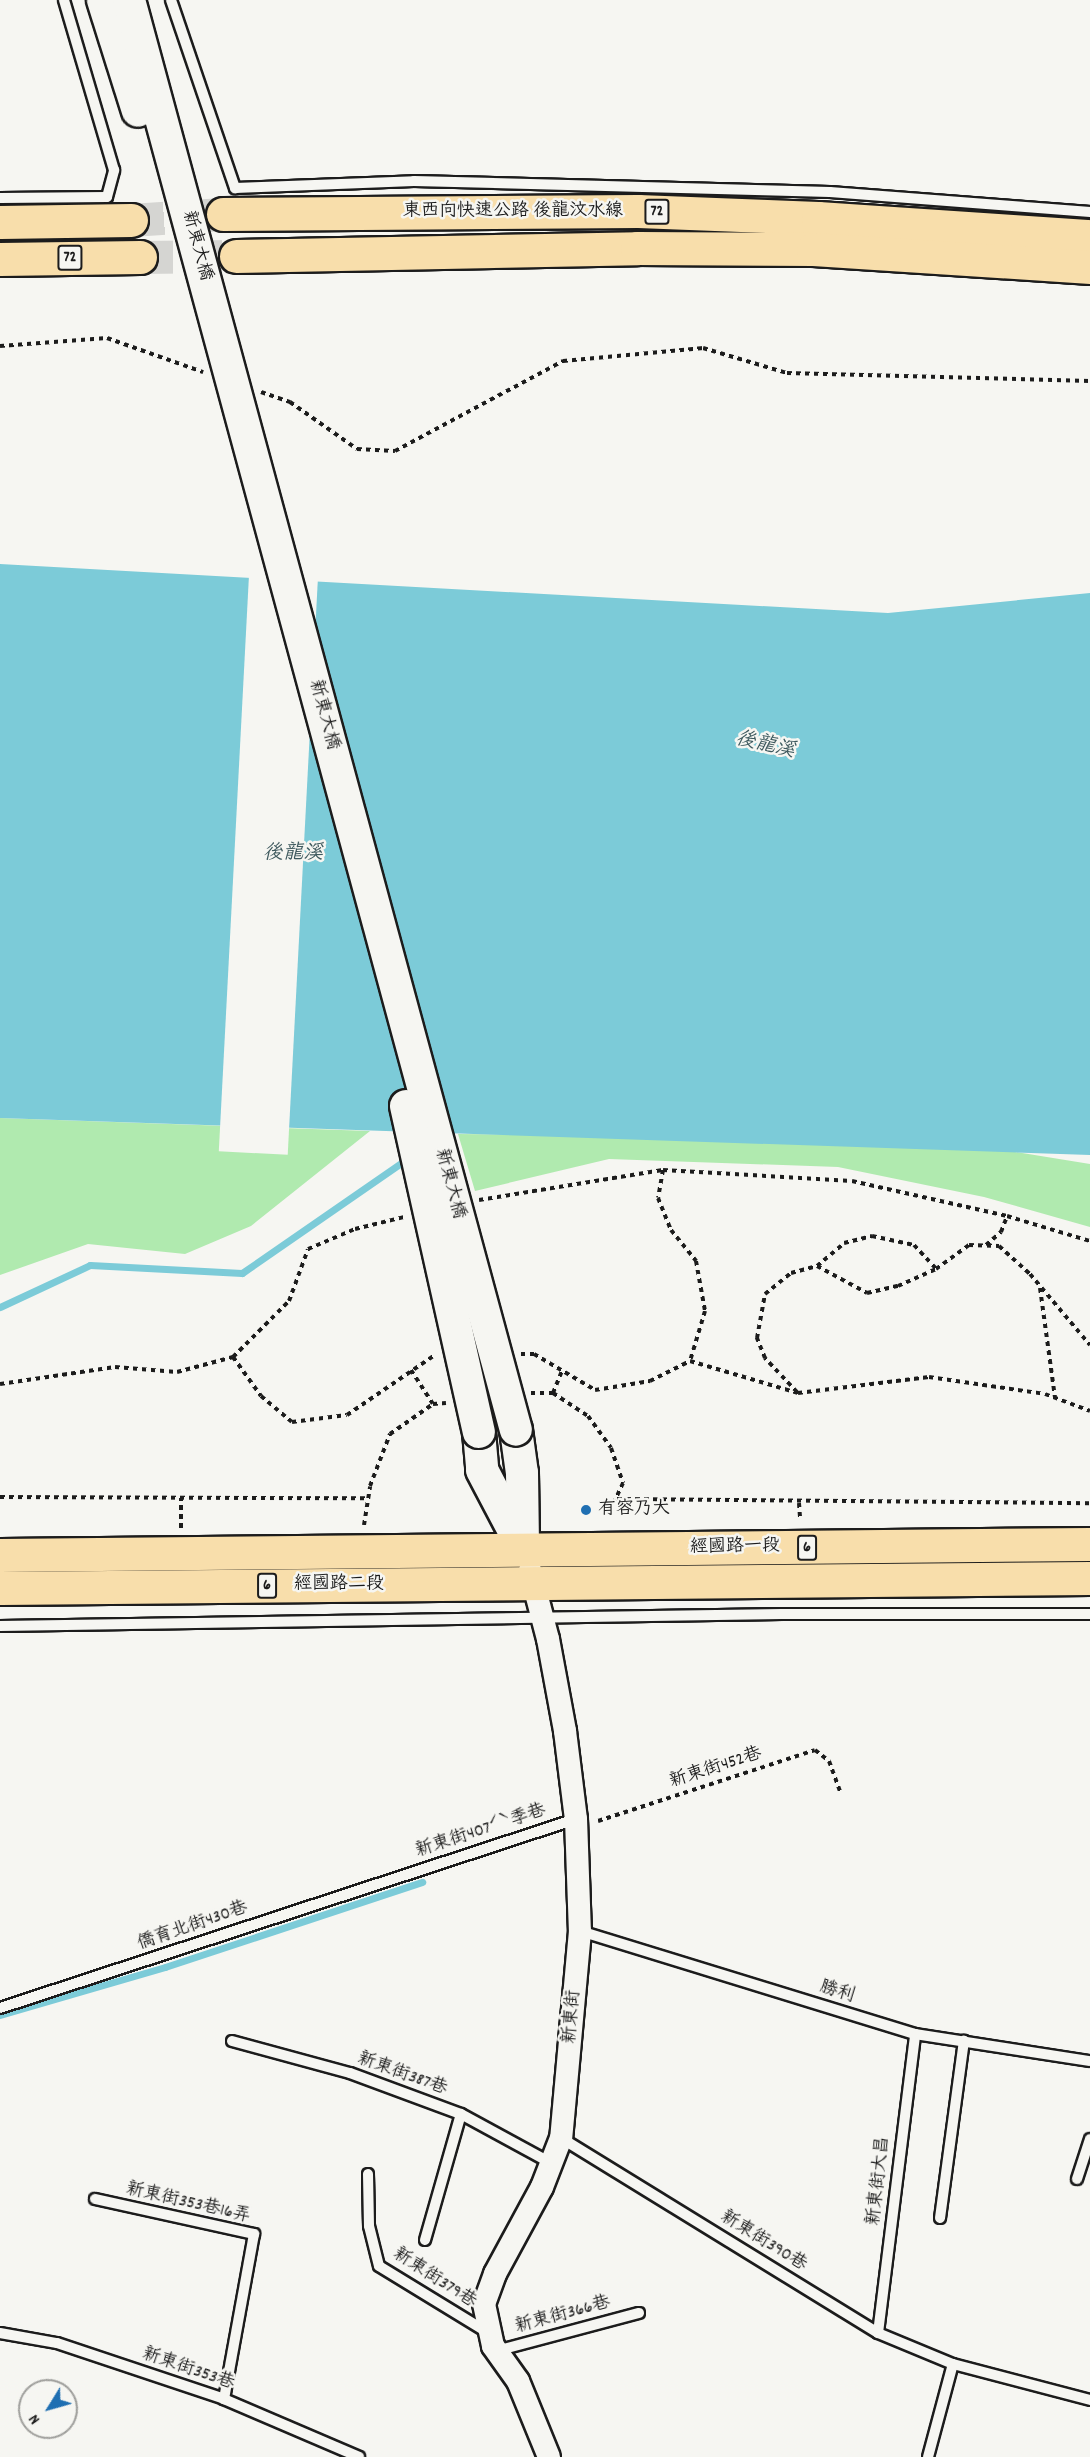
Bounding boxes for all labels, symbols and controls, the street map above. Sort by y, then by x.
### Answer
road number: 72 [644,199,670,225]
street label: 東西向快速公路 後龍汶水線 [403,201,623,223]
street label: 新東大橋 [176,208,216,284]
road number: 72 [56,245,84,271]
street label: 新東大橋 [303,677,343,753]
water label: 後龍溪 [733,728,797,764]
water label: 後龍溪 [263,842,323,866]
street label: 新東大橋 [429,1146,469,1222]
place label: 有容乃大 [598,1499,670,1521]
marker: 有容乃大 [579,1503,593,1517]
road number: 6 [796,1535,818,1561]
street label: 經國路一段 [690,1536,780,1560]
road number: 6 [256,1573,278,1599]
street label: 經國路二段 [294,1574,384,1596]
street label: 新東街452巷 [667,1744,765,1794]
street label: 新東街407ˊˋ季巷 [413,1801,549,1863]
street label: 僑育北街430巷 [135,1898,251,1956]
street label: 勝利 [817,1977,857,2009]
street label: 新東街 [560,1989,586,2045]
street label: 新東街387巷 [354,2049,450,2101]
street label: 新東街大昌 [864,2135,896,2227]
street label: 新東街353巷16弄 [124,2179,252,2229]
street label: 新東街390巷 [716,2207,810,2277]
street label: 新東街379巷 [388,2244,480,2314]
street label: 新東街366巷 [513,2293,613,2339]
street label: 新東街353巷 [139,2344,237,2396]
north arrow [18,2379,78,2439]
text: N [23,2409,46,2429]

